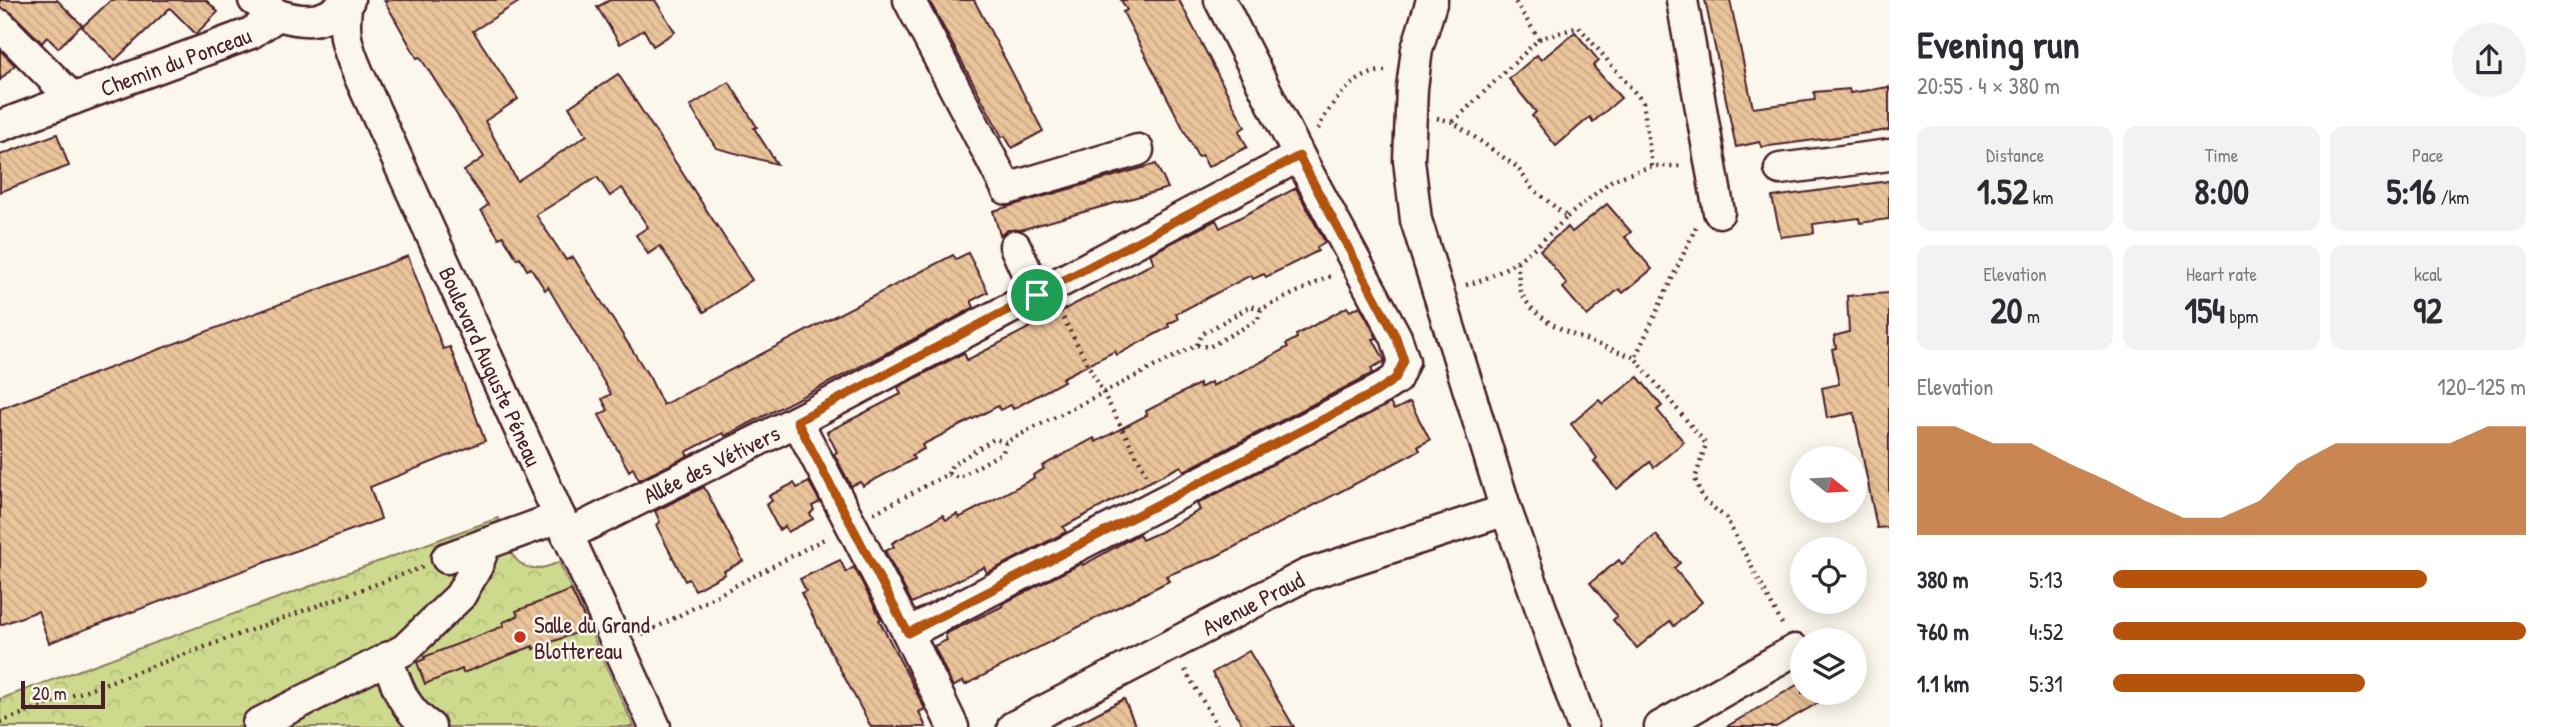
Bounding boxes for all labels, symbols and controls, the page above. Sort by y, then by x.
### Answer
text: Evening run [1917,18,2080,70]
street label: Chemin du Ponceau [96,19,255,103]
button: share [2452,23,2526,97]
text: 20:55 · 4 × 380 m [1917,70,2060,101]
text: Distance [1986,142,2044,168]
text: Time [2205,142,2238,168]
text: Pace [2412,142,2444,168]
text: 1.52 [1977,168,2028,215]
text: 8:00 [2194,168,2249,215]
text: 5:16 [2386,168,2436,215]
text: km [2028,184,2053,210]
text: /km [2436,184,2469,210]
street label: Boulevard Auguste Péneau [432,261,550,471]
text: Elevation [1984,261,2047,287]
text: Heart rate [2186,261,2257,287]
text: kcal [2414,261,2442,287]
pin [1007,265,1067,325]
icon: arrive [1018,276,1056,314]
text: 20 [1990,287,2023,334]
text: 154 [2185,287,2225,334]
text: 92 [2413,287,2442,334]
text: m [2023,303,2040,329]
text: bpm [2225,303,2258,329]
text: Elevation [1917,371,1993,402]
text: 120–125 m [2437,371,2526,402]
street label: Allée des Vétivers [638,417,785,510]
north arrow [1790,446,1867,523]
map controls [1790,446,1867,705]
button: locate [1790,537,1867,614]
street label: Avenue Praud [1196,563,1309,642]
text: 380 m [1917,564,1969,595]
text: 5:13 [2029,564,2063,595]
place label: Salle du Grand Blottereau [534,609,650,666]
text: 760 m [1917,616,1969,647]
text: 4:52 [2029,616,2063,647]
button: layers [1790,628,1867,705]
marker: Salle du Grand Blottereau [512,629,528,645]
text: 1.1 km [1917,668,1969,699]
text: 5:31 [2029,668,2063,699]
scale bar [21,678,105,710]
text: 20 m [32,680,67,706]

